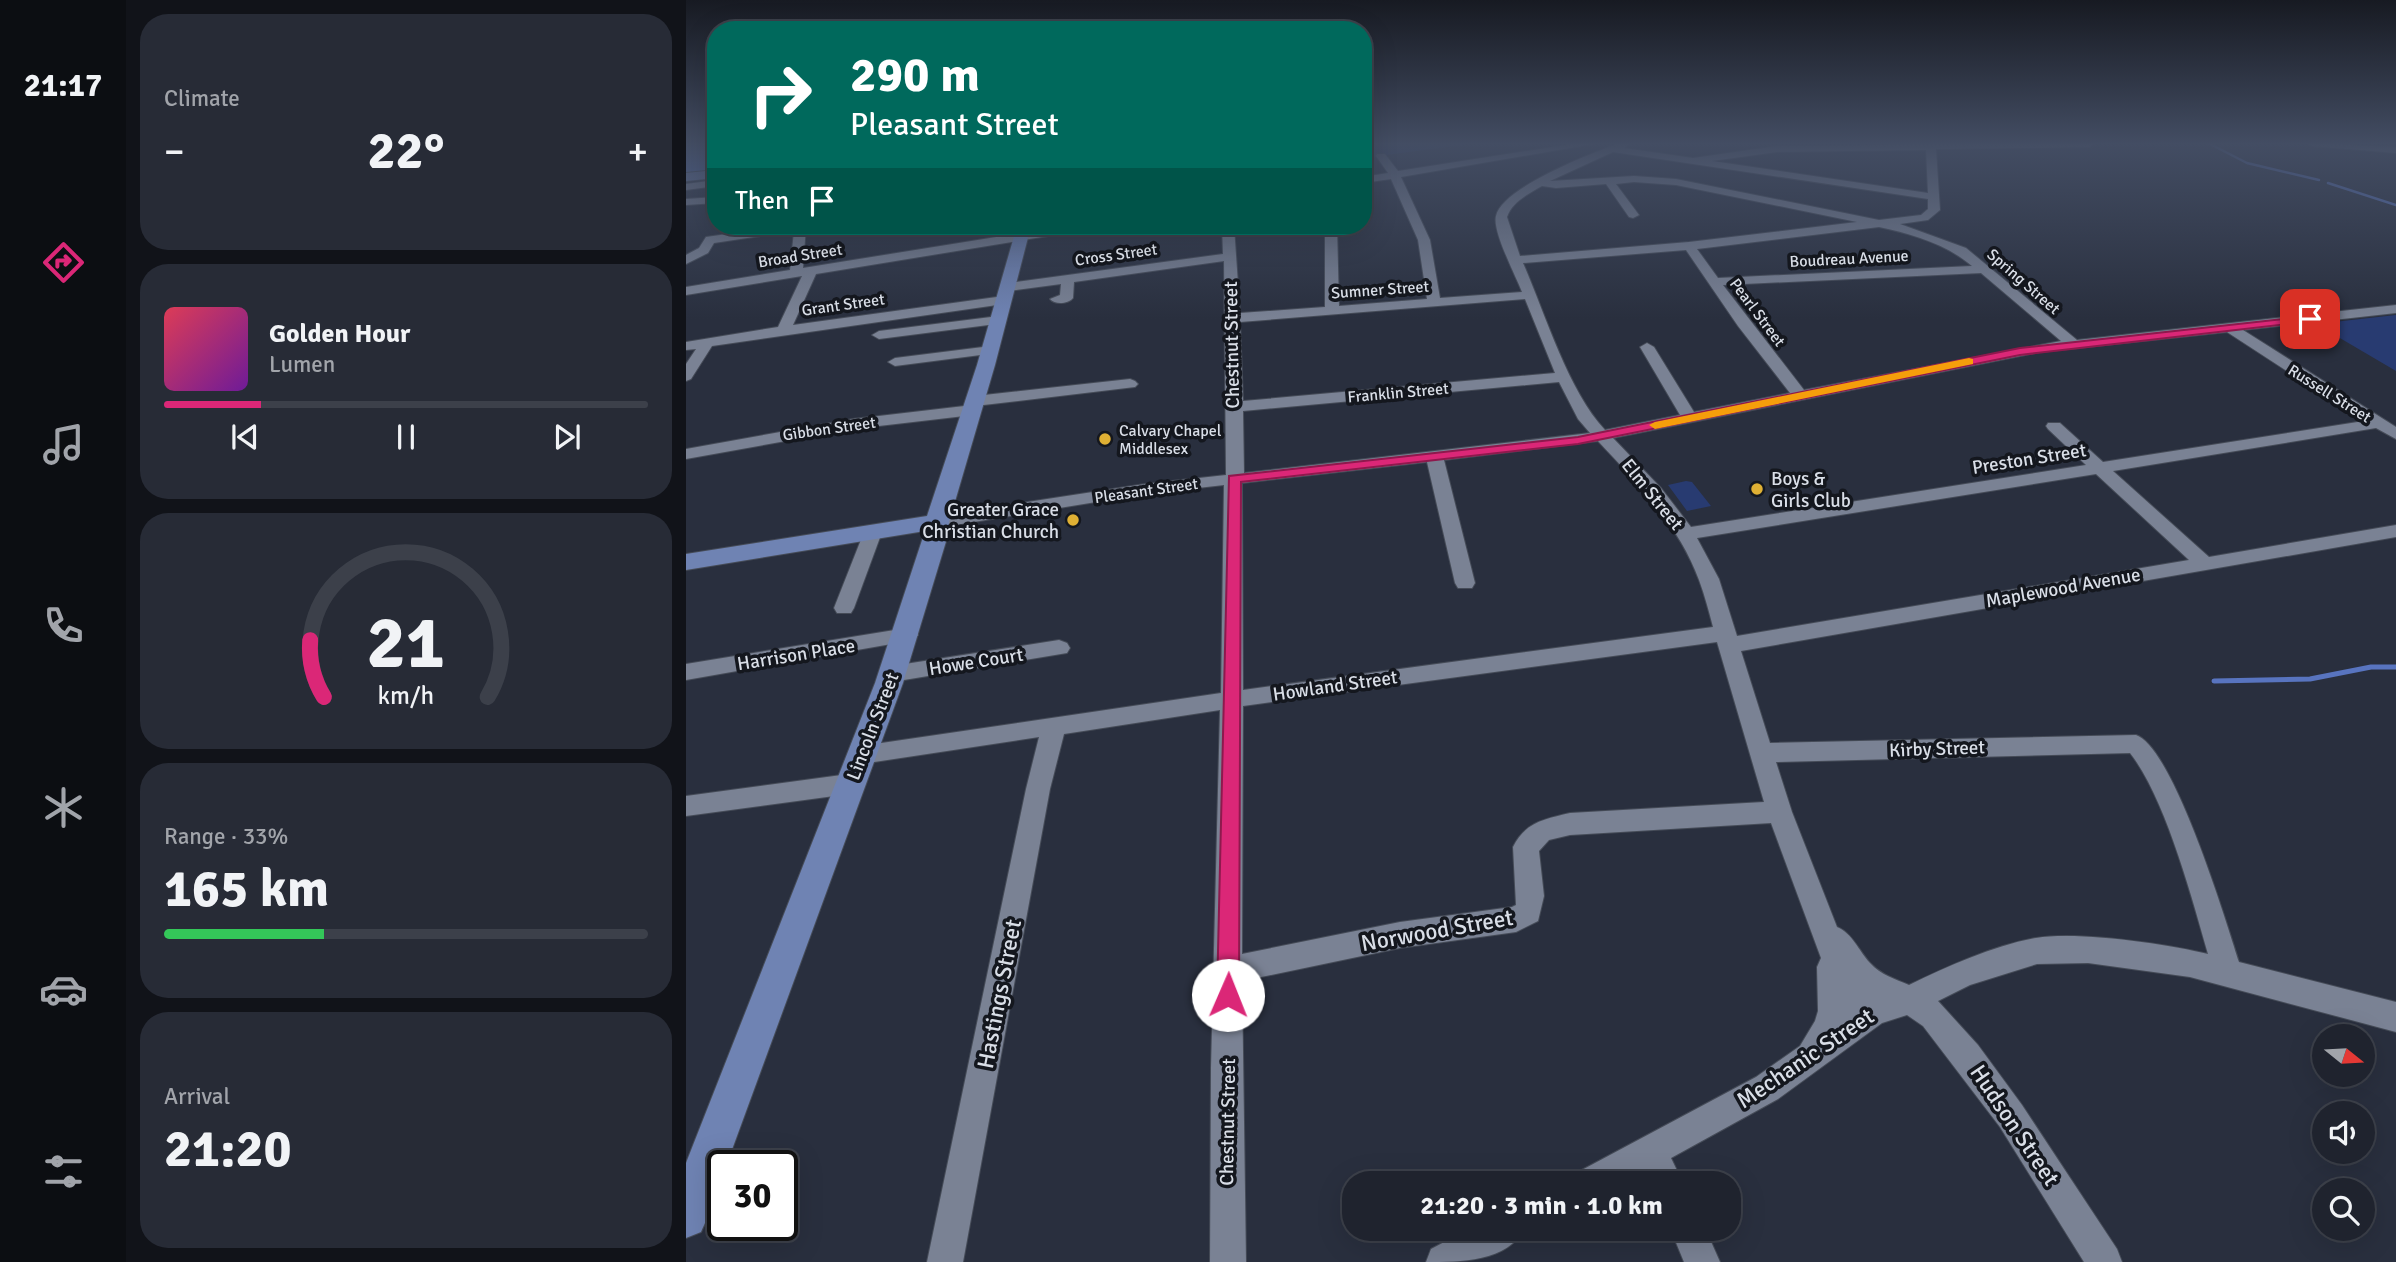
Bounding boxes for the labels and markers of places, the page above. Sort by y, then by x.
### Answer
pin [2280,289,2340,349]
place label: Calvary Chapel Middlesex [1119,421,1222,459]
marker: Calvary Chapel Middlesex [1097,431,1113,447]
place label: Boys & Girls Club [1771,467,1851,513]
marker: Boys & Girls Club [1749,481,1765,497]
place label: Greater Grace Christian Church [922,498,1059,544]
marker: Greater Grace Christian Church [1065,512,1081,528]

